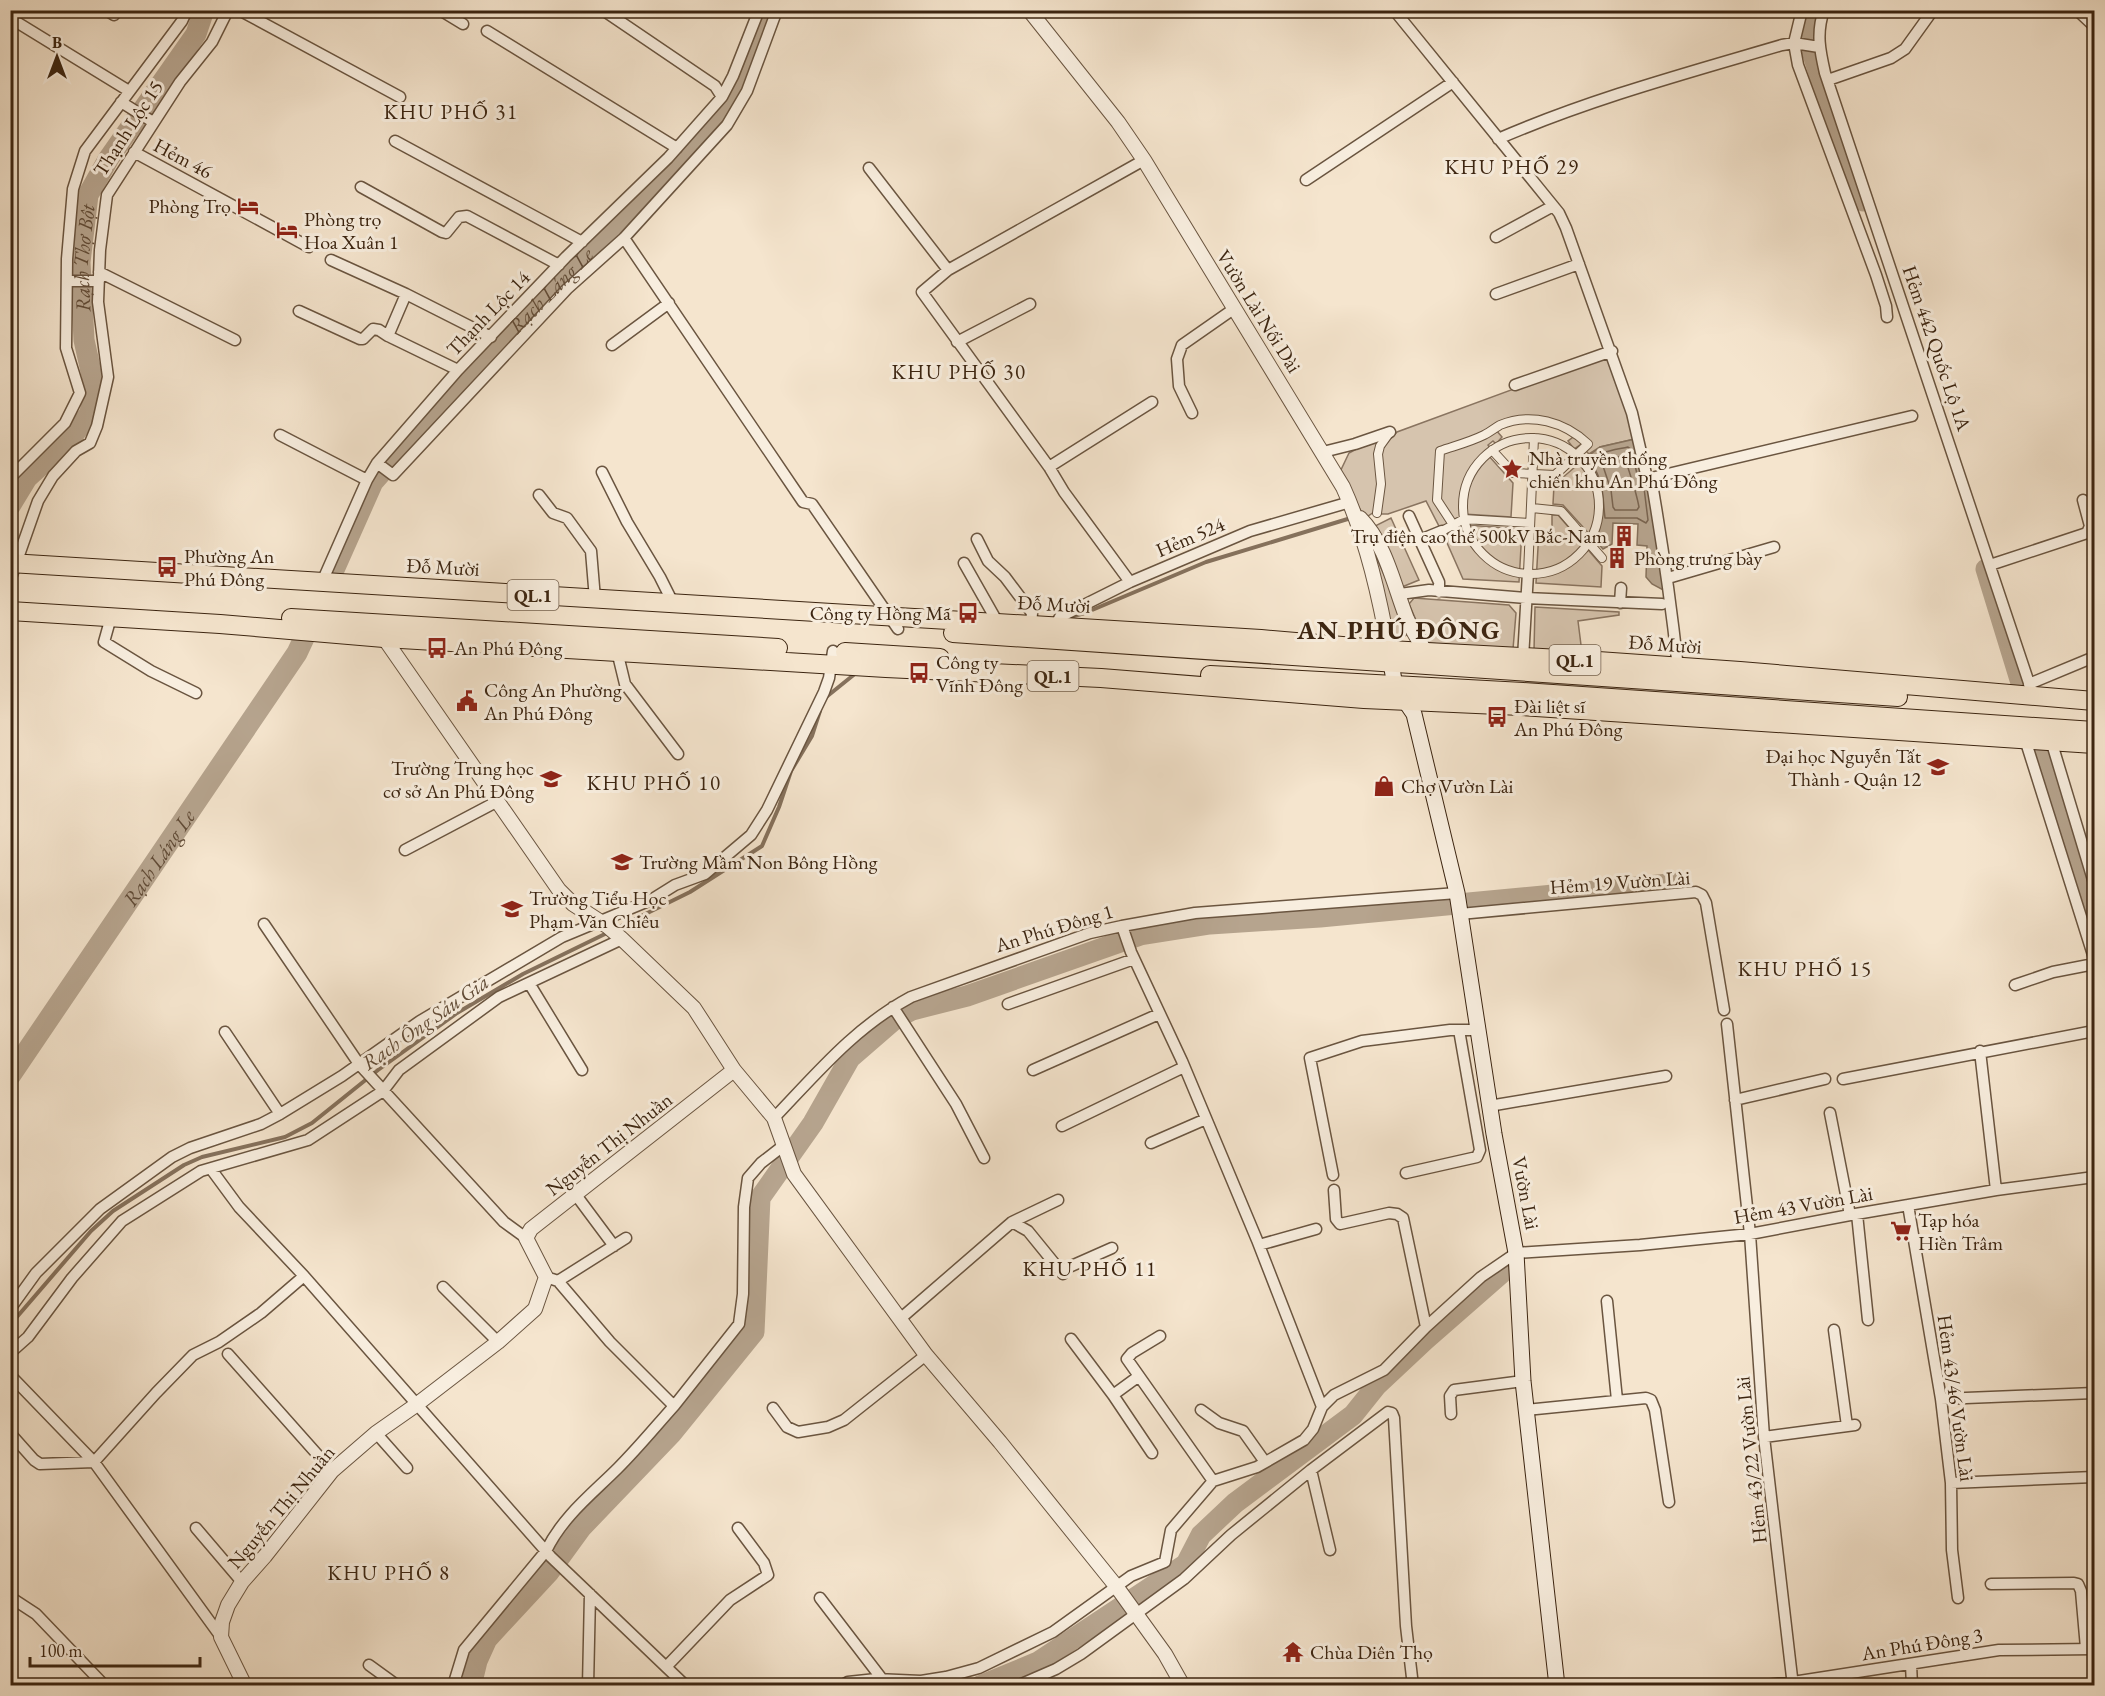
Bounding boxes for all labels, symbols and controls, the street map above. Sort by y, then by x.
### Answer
north arrow [27,27,87,87]
text: B [52,32,62,53]
street label: Thạnh Lộc 15 [87,75,169,181]
district label: KHU PHỐ 31 [384,98,519,125]
street label: Hẻm 46 [149,132,217,184]
district label: KHU PHỐ 29 [1445,153,1580,180]
place label: Phòng Trọ [149,193,231,219]
hotel icon: Phòng Trọ [236,194,260,218]
water label: Rạch Thợ Bột [66,202,100,313]
place label: Phòng trọ Hoa Xuân 1 [304,206,399,255]
hotel icon: Phòng trọ Hoa Xuân 1 [275,218,299,242]
water label: Rạch Láng Le [502,240,599,339]
street label: Vườn Lài Nối Dài [1211,245,1307,378]
street label: Hẻm 442 Quốc Lộ 1A [1897,262,1978,434]
street label: Thạnh Lộc 14 [441,264,536,361]
district label: KHU PHỐ 30 [892,358,1027,385]
place label: Nhà truyền thống chiến khu An Phú Đông [1529,445,1718,494]
place icon: Nhà truyền thống chiến khu An Phú Đông [1500,457,1524,481]
street label: Hẻm 524 [1152,511,1229,563]
place label: Trụ điện cao thế 500kV Bắc-Nam [1351,523,1607,549]
building icon: Trụ điện cao thế 500kV Bắc-Nam [1612,524,1636,548]
place label: Phường An Phú Đông [184,543,275,592]
place label: Phòng trưng bày [1634,545,1763,571]
building icon: Phòng trưng bày [1605,546,1629,570]
street label: Đỗ Mười [406,552,480,582]
bus stop icon: Phường An Phú Đông [155,555,179,579]
road number: QL.1 [508,580,558,610]
street label: Đỗ Mười [1017,589,1091,619]
place label: Công ty Hồng Mã [810,600,951,626]
bus stop icon: Công ty Hồng Mã [956,601,980,625]
district label: AN PHÚ ĐÔNG [1296,613,1501,647]
street label: Đỗ Mười [1628,628,1703,660]
place label: An Phú Đông [453,635,563,661]
bus stop icon: An Phú Đông [425,636,449,660]
road number: QL.1 [1550,645,1600,675]
place label: Công ty Vĩnh Đông [936,649,1023,698]
bus stop icon: Công ty Vĩnh Đông [907,661,931,685]
road number: QL.1 [1028,661,1078,691]
place label: Công An Phường An Phú Đông [483,677,622,726]
public building icon: Công An Phường An Phú Đông [455,689,479,713]
place label: Đài liệt sĩ An Phú Đông [1513,693,1623,742]
bus stop icon: Đài liệt sĩ An Phú Đông [1485,705,1509,729]
place label: Đại học Nguyễn Tất Thành - Quận 12 [1765,743,1922,792]
place label: Trường Trung học cơ sở An Phú Đông [383,755,534,804]
school or university icon: Đại học Nguyễn Tất Thành - Quận 12 [1926,755,1950,779]
school or university icon: Trường Trung học cơ sở An Phú Đông [539,767,563,791]
district label: KHU PHỐ 10 [587,769,722,796]
place label: Chợ Vườn Lài [1401,773,1514,799]
shop icon: Chợ Vườn Lài [1372,774,1396,798]
water label: Rạch Láng Le [116,803,201,911]
place label: Trường Mầm Non Bông Hồng [639,849,878,875]
school or university icon: Trường Mầm Non Bông Hồng [610,850,634,874]
street label: Hẻm 19 Vườn Lài [1549,864,1691,900]
place label: Trường Tiểu Học Phạm Văn Chiêu [529,885,667,934]
school or university icon: Trường Tiểu Học Phạm Văn Chiêu [500,897,524,921]
street label: An Phú Đông 1 [991,898,1116,959]
district label: KHU PHỐ 15 [1738,955,1873,982]
water label: Rạch Ông Sáu Gia [356,968,494,1076]
street label: Nguyễn Thị Nhuần [541,1086,678,1202]
street label: Vườn Lài [1506,1154,1546,1232]
street label: Hẻm 43 Vườn Lài [1731,1180,1875,1230]
place label: Tạp hóa Hiền Trâm [1918,1207,2004,1256]
supermarket icon: Tạp hóa Hiền Trâm [1889,1219,1913,1243]
district label: KHU PHỐ 11 [1023,1255,1158,1282]
street label: Hẻm 43/46 Vườn Lài [1931,1313,1981,1483]
street label: Hẻm 43/22 Vườn Lài [1729,1375,1773,1545]
street label: Nguyễn Thị Nhuần [222,1440,341,1574]
district label: KHU PHỐ 8 [327,1559,451,1586]
street label: An Phú Đông 3 [1859,1622,1984,1667]
scale bar [30,1630,200,1668]
text: 100 m [39,1639,83,1662]
place label: Chùa Diên Thọ [1310,1639,1433,1665]
temple icon: Chùa Diên Thọ [1281,1640,1305,1664]

